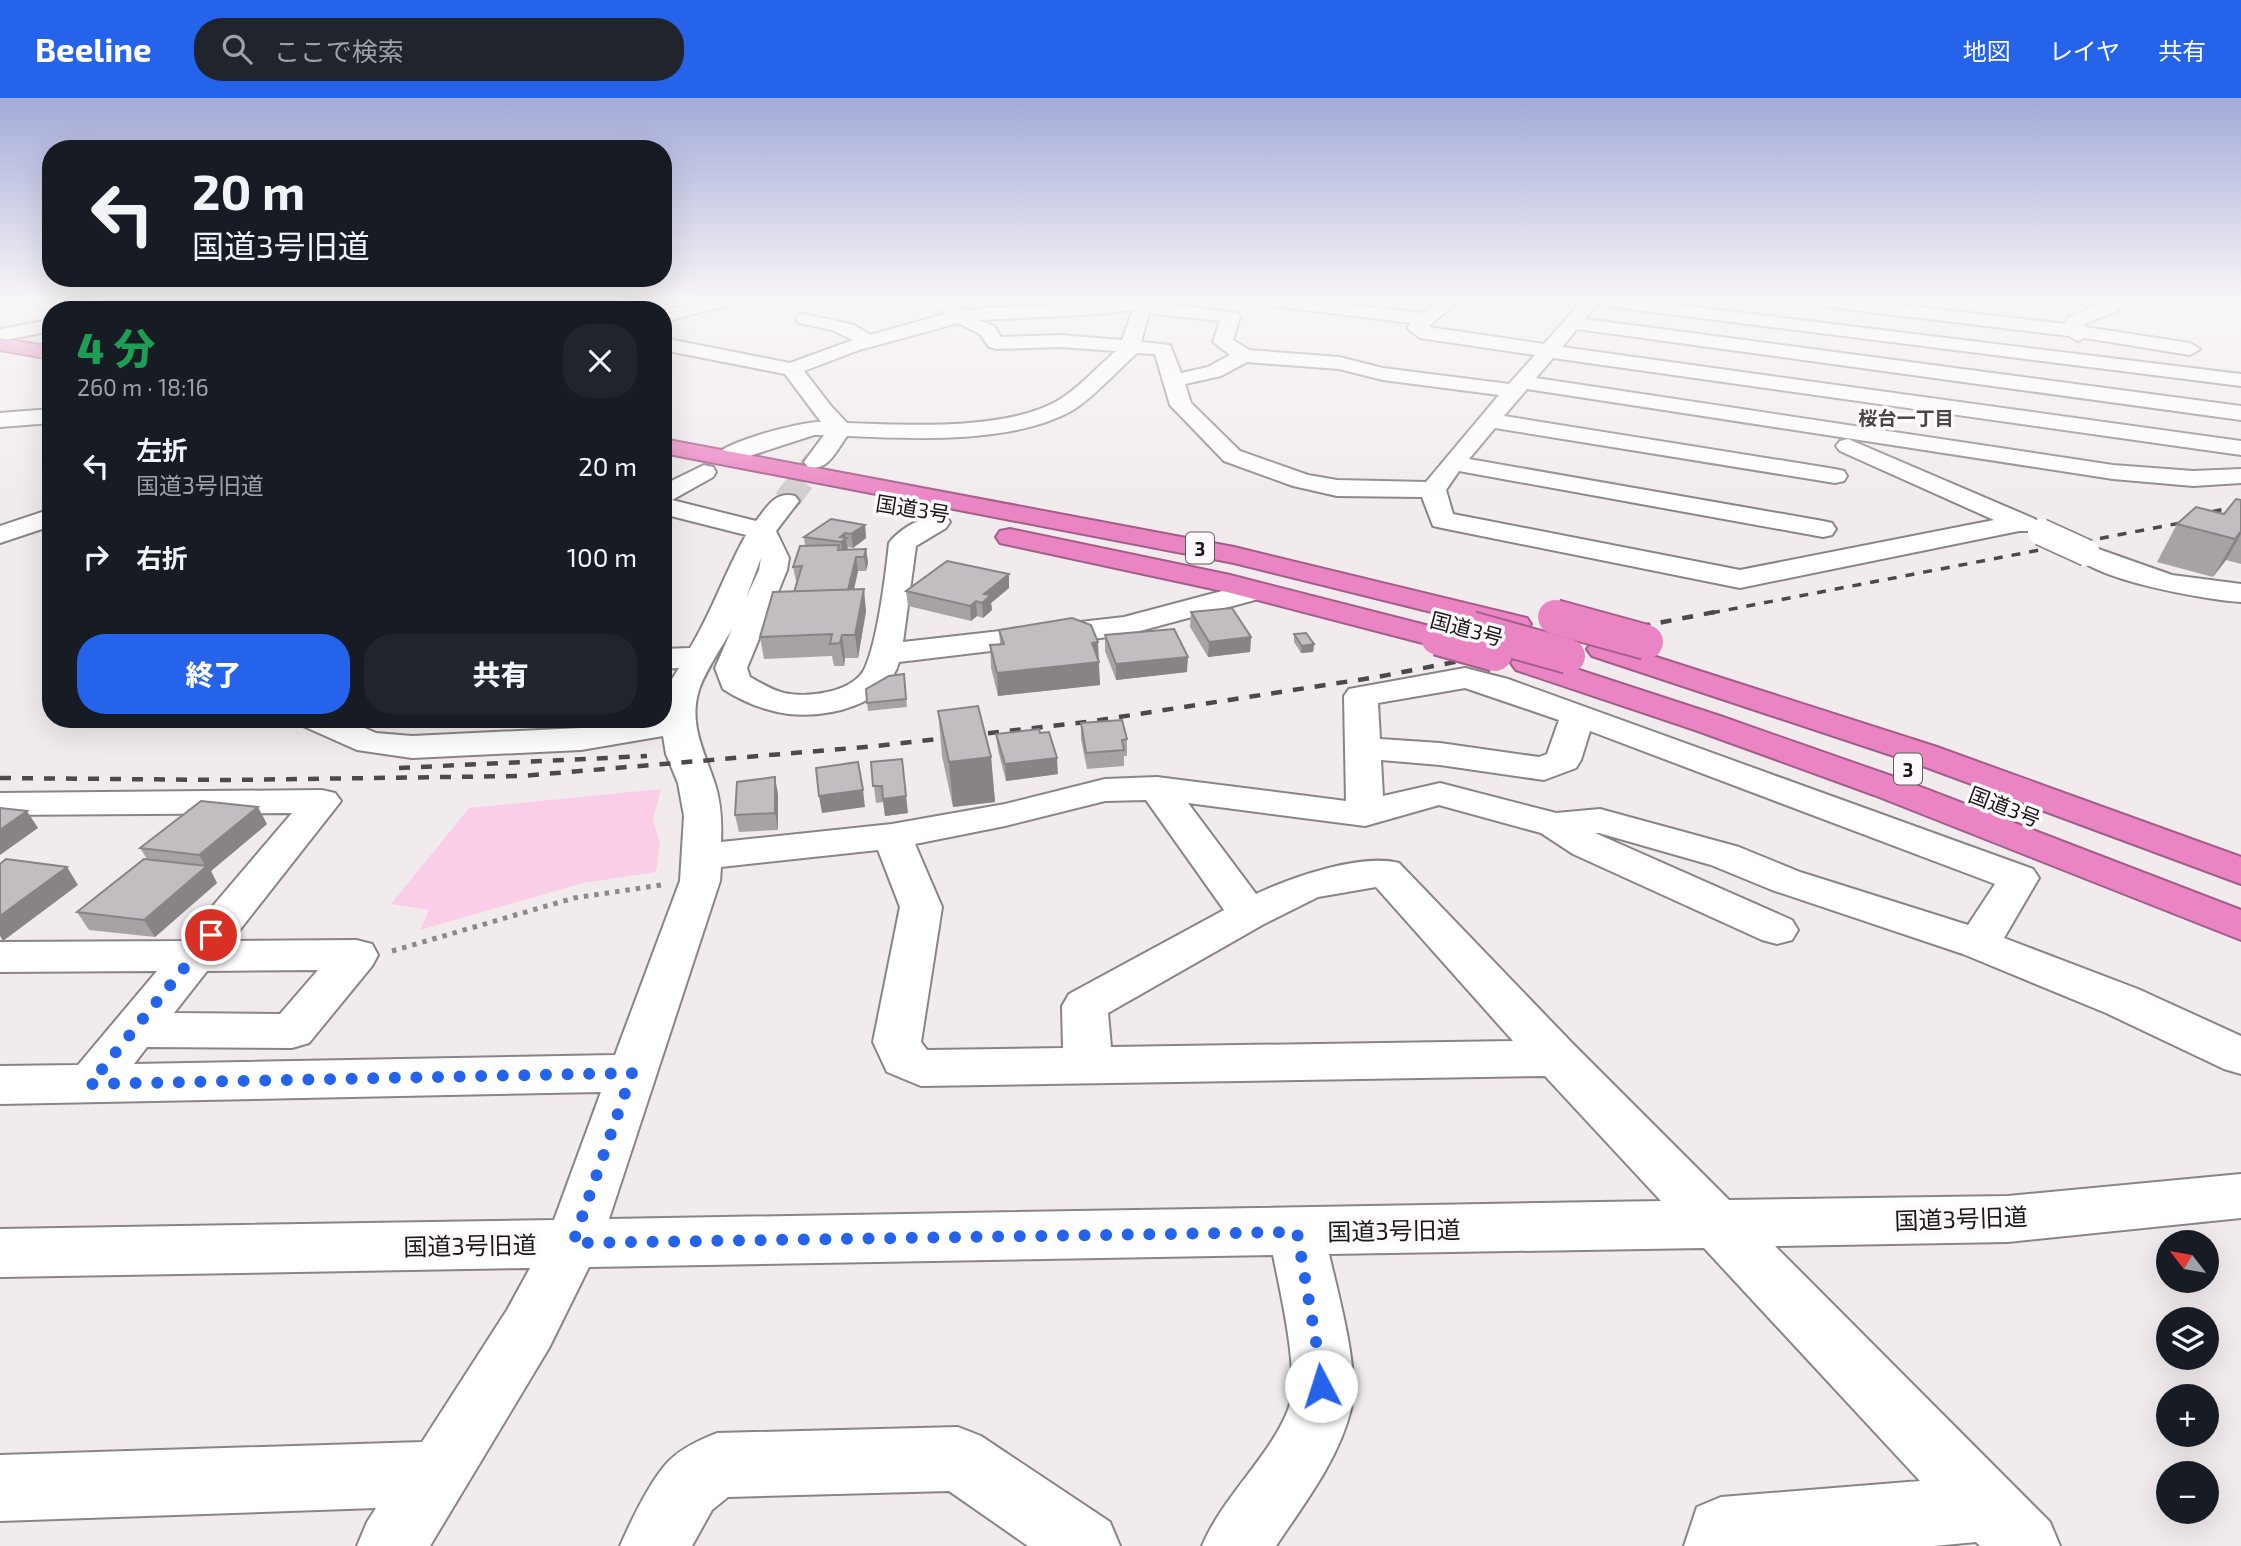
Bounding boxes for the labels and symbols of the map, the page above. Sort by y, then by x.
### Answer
district label: 桜台一丁目 [1858,406,1954,429]
street label: 国道3号 [874,490,952,526]
road number: 3 [1186,533,1214,564]
street label: 国道3号 [1428,606,1506,650]
road number: 3 [1894,754,1922,784]
street label: 国道3号 [1966,781,2044,831]
pin [181,905,241,965]
street label: 国道3号旧道 [1894,1201,2028,1235]
street label: 国道3号旧道 [1327,1214,1461,1246]
street label: 国道3号旧道 [403,1229,537,1261]
north arrow [2156,1230,2219,1293]
position arrow [1284,1349,1358,1423]

